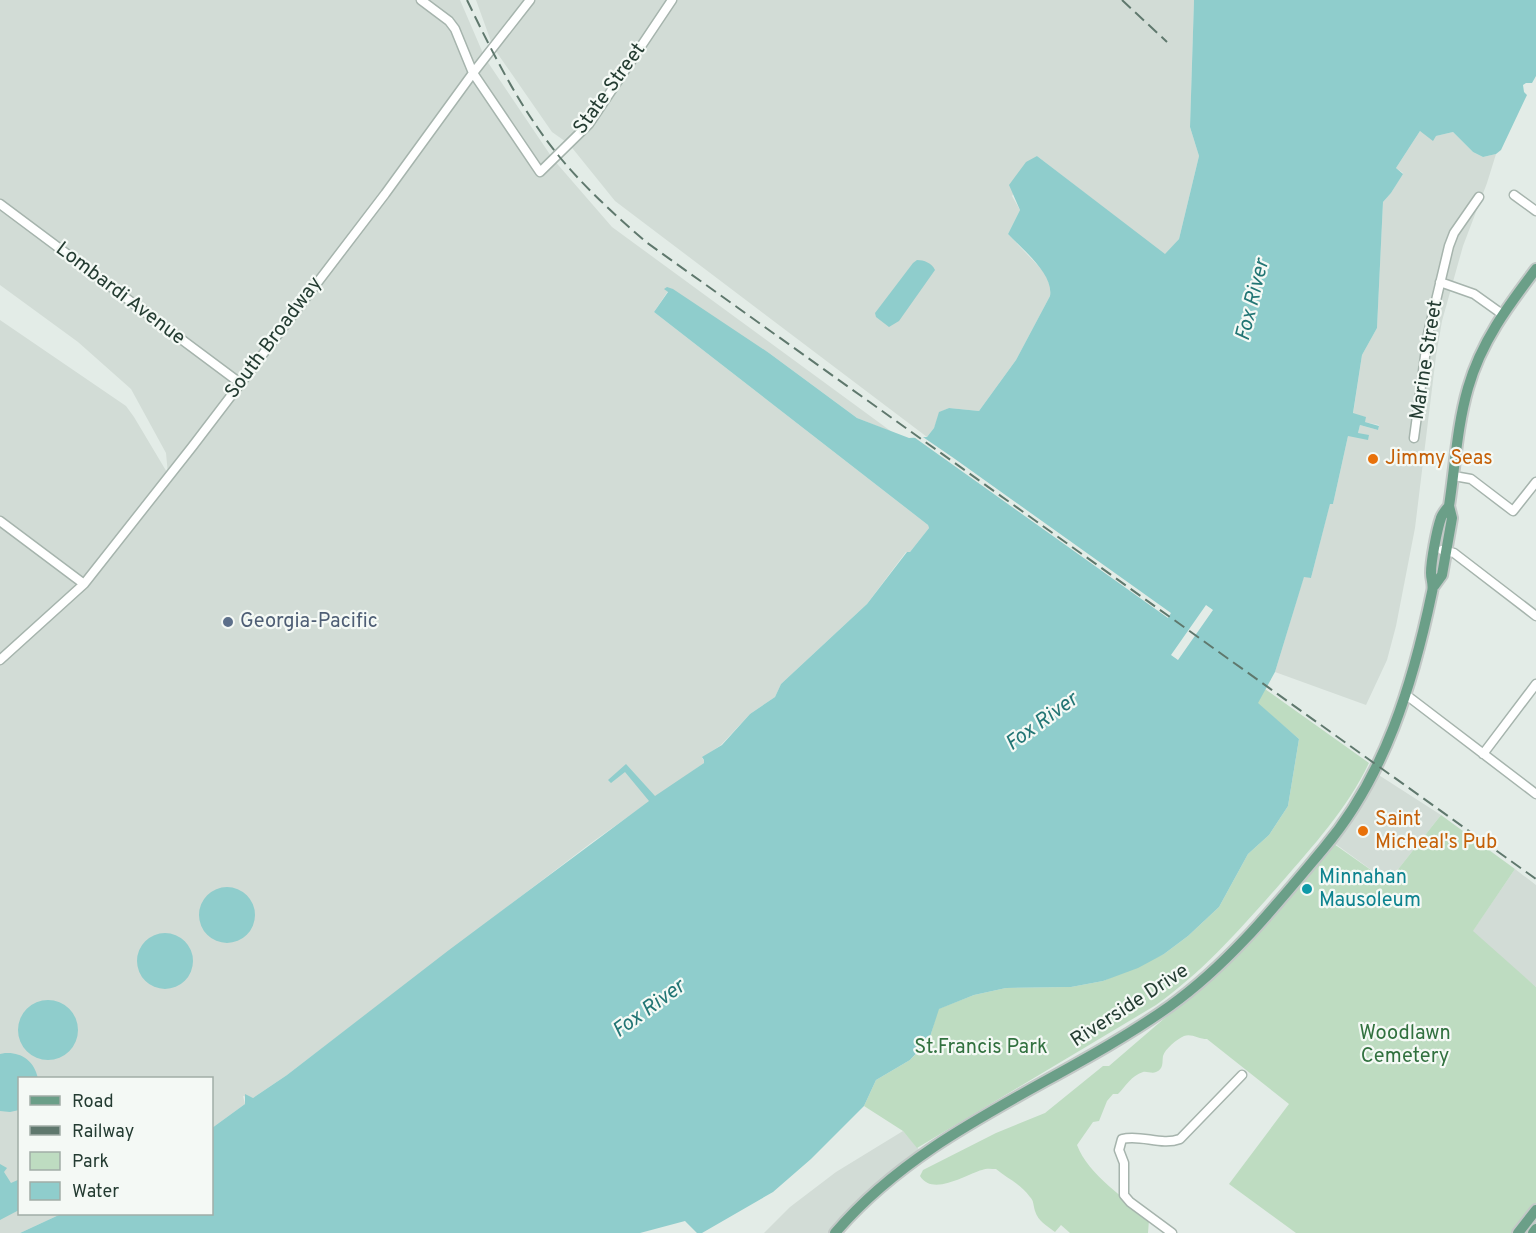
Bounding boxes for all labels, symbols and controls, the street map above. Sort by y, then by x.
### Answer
street label: State Street [568,38,652,140]
street label: Lombardi Avenue [50,237,190,351]
water label: Fox River [1230,254,1277,344]
street label: South Broadway [220,272,328,404]
street label: Marine Street [1405,298,1449,422]
place label: Jimmy Seas [1385,446,1493,472]
marker: Jimmy Seas [1366,452,1380,466]
place label: Georgia-Pacific [240,609,378,635]
marker: Georgia-Pacific [221,615,235,629]
water label: Fox River [1000,685,1085,757]
place label: Saint Micheal's Pub [1375,807,1497,856]
marker: Saint Micheal's Pub [1356,824,1370,838]
place label: Minnahan Mausoleum [1319,865,1421,914]
marker: Minnahan Mausoleum [1300,882,1314,896]
street label: Riverside Drive [1066,958,1194,1054]
water label: Fox River [607,972,692,1044]
park label: Woodlawn Cemetery [1359,1021,1451,1070]
park label: St.Francis Park [914,1035,1048,1061]
legend [18,1077,213,1215]
text: Road [72,1091,114,1114]
text: Railway [72,1121,134,1144]
text: Park [72,1151,109,1174]
text: Water [72,1181,119,1204]

